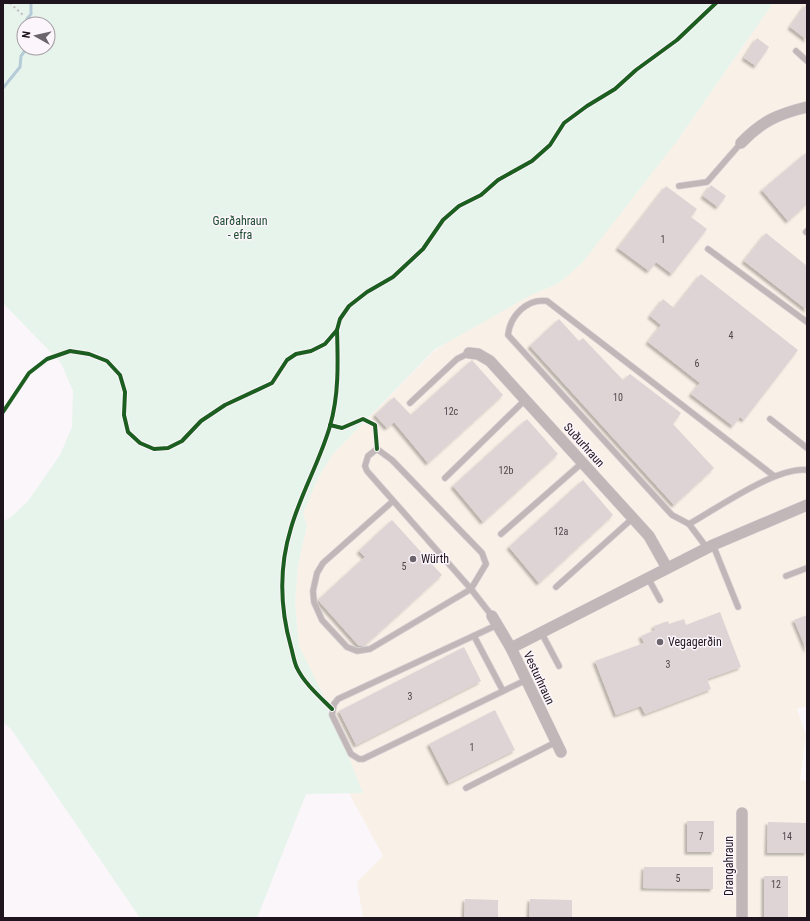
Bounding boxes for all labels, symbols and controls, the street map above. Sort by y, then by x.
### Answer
north arrow [16,16,56,56]
text: N [20,30,34,39]
park label: Garðahraun - efra [213,214,268,242]
house number: 1 [661,234,665,245]
house number: 4 [729,330,734,341]
house number: 6 [695,358,700,369]
house number: 10 [613,392,623,403]
house number: 12c [444,406,459,417]
street label: Suðurhraun [561,420,607,470]
house number: 12b [499,465,513,476]
house number: 12a [554,526,569,537]
place label: Würth [421,552,449,566]
marker: Würth [408,554,418,564]
house number: 5 [402,561,407,572]
place label: Vegagerðin [668,635,722,649]
marker: Vegagerðin [655,637,665,647]
street label: Vesturhraun [521,649,557,707]
house number: 3 [666,659,671,670]
house number: 3 [408,691,413,702]
house number: 1 [470,742,474,753]
house number: 7 [699,831,704,842]
house number: 14 [782,831,792,842]
street label: Drangahraun [722,836,736,896]
house number: 5 [676,873,681,884]
house number: 12 [771,879,781,890]

